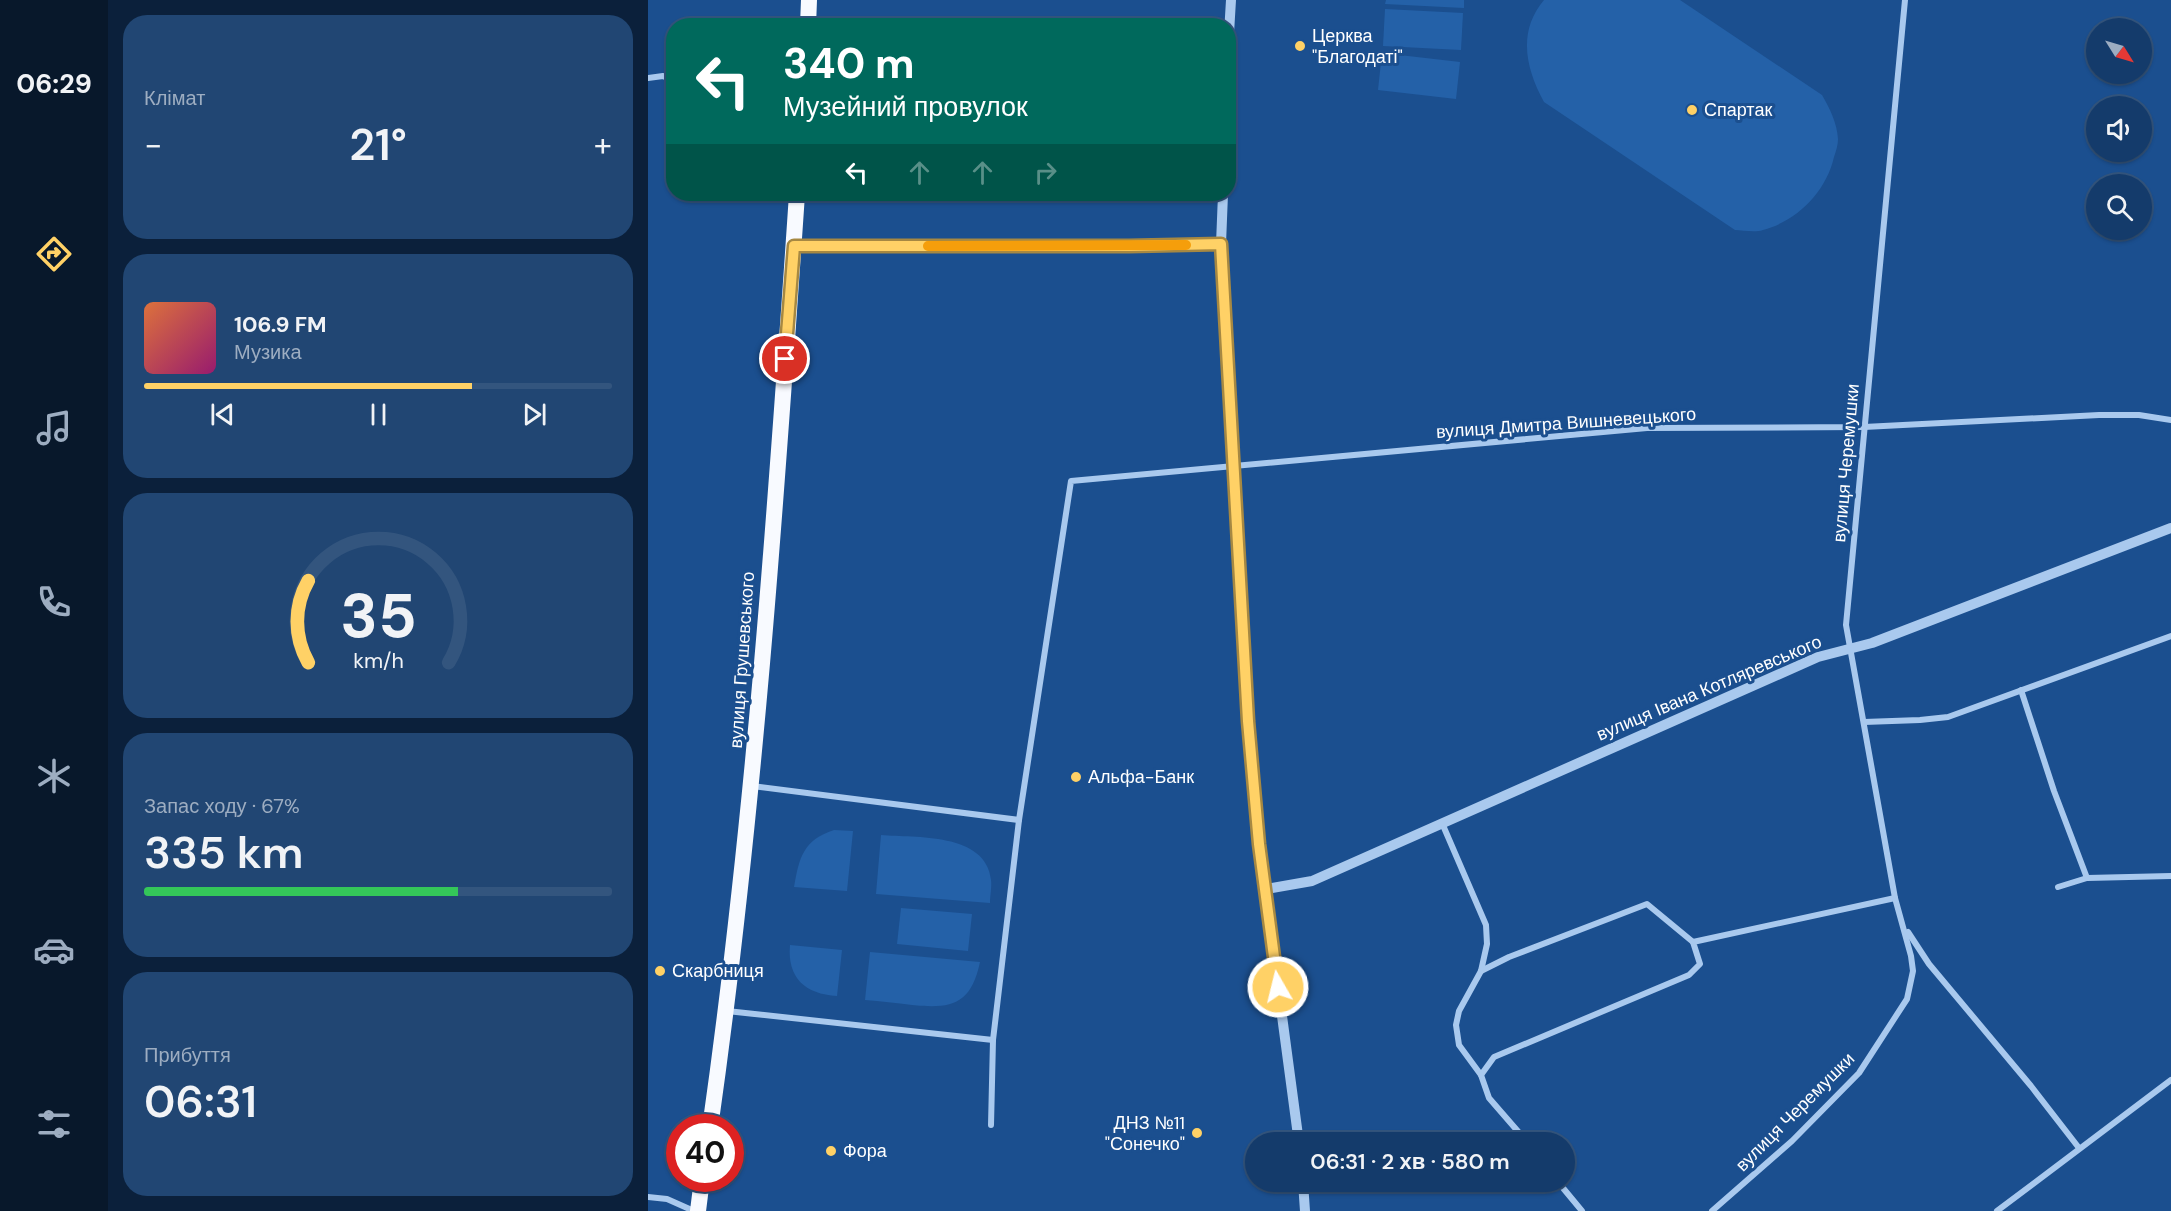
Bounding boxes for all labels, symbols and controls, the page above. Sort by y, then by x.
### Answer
north arrow [2086,18,2152,84]
map controls [2086,18,2152,240]
place label: Церква "Благодаті" [1312,24,1403,69]
text: 340 m [783,36,915,91]
marker: Церква "Благодаті" [1293,39,1307,53]
icon: left [684,42,762,120]
text: 06:29 [16,66,92,101]
text: Клімат [144,85,205,111]
text: Музейний провулок [783,89,1028,124]
button: sound [2086,96,2152,162]
place label: Спартак [1704,98,1772,122]
marker: Спартак [1685,103,1699,117]
text: 21° [349,115,407,174]
text: − [144,123,162,166]
text: + [594,123,612,166]
icon: left [840,156,873,189]
icon: ahead [903,156,936,189]
icon: ahead [966,156,999,189]
icon: right [1029,156,1062,189]
button: search [2086,174,2152,240]
icon: directions [33,233,75,275]
text: 106.9 FM [234,310,326,339]
pin [759,333,810,384]
text: Музика [234,339,302,365]
icon: arrive [768,342,801,375]
street label: вулиця Черемушки [1827,383,1865,543]
icon: previous [206,398,239,431]
icon: pause [362,398,395,431]
icon: next [518,398,551,431]
street label: вулиця Дмитра Вишневецького [1435,402,1697,444]
icon: music [33,407,75,449]
street label: вулиця Грушевського [724,571,760,749]
text: 35 [340,575,416,656]
icon: phone [33,581,75,623]
street label: вулиця Івана Котляревського [1593,630,1825,746]
text: km/h [353,647,403,675]
icon: climate [33,755,75,797]
place label: Альфа-Банк [1088,765,1194,789]
marker: Альфа-Банк [1069,770,1083,784]
text: Запас ходу · 67% [144,793,300,819]
text: 335 km [144,823,303,882]
icon: car [33,929,75,971]
position arrow [1246,955,1310,1019]
place label: Скарбниця [672,959,764,983]
marker: Скарбниця [653,964,667,978]
text: Прибуття [144,1042,231,1068]
street label: вулиця Черемушки [1730,1047,1860,1177]
text: 06:31 [144,1072,257,1131]
icon: filters [33,1103,75,1145]
place label: ДНЗ №11 "Сонечко" [1105,1111,1185,1156]
speed limit sign: 40 [666,1114,744,1192]
marker: ДНЗ №11 "Сонечко" [1190,1126,1204,1140]
place label: Фора [843,1139,888,1163]
marker: Фора [824,1144,838,1158]
text: 06:31 · 2 хв · 580 m [1310,1147,1510,1176]

